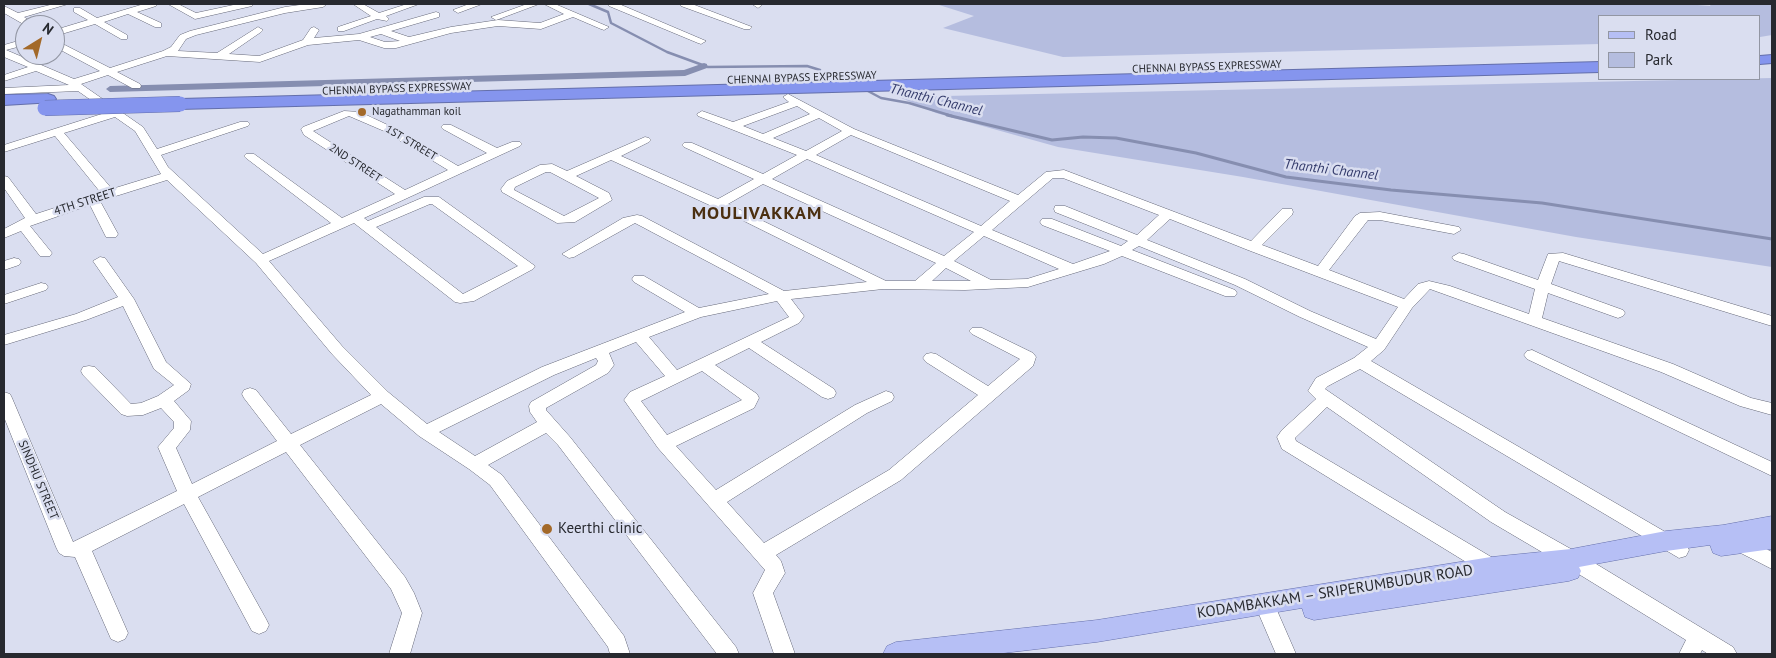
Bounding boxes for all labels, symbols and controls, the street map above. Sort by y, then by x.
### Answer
north arrow [15,15,65,65]
legend [1598,15,1761,80]
text: N [39,19,57,39]
text: Road [1645,25,1677,44]
text: Park [1645,50,1673,69]
street label: CHENNAI BYPASS EXPRESSWAY [1132,58,1282,76]
street label: CHENNAI BYPASS EXPRESSWAY [727,69,877,87]
street label: CHENNAI BYPASS EXPRESSWAY [322,80,472,98]
water label: Thanthi Channel [888,80,984,120]
place label: Nagathamman koil [372,105,461,119]
marker: Nagathamman koil [356,106,368,118]
street label: 1ST STREET [383,123,439,163]
street label: 2ND STREET [326,141,384,185]
water label: Thanthi Channel [1283,156,1379,184]
street label: 4TH STREET [52,185,118,219]
district label: MOULIVAKKAM [690,203,824,225]
street label: SINDHU STREET [15,438,61,522]
place label: Keerthi clinic [558,520,643,538]
marker: Keerthi clinic [540,522,554,536]
street label: KODAMBAKKAM – SRIPERUMBUDUR ROAD [1196,561,1474,623]

